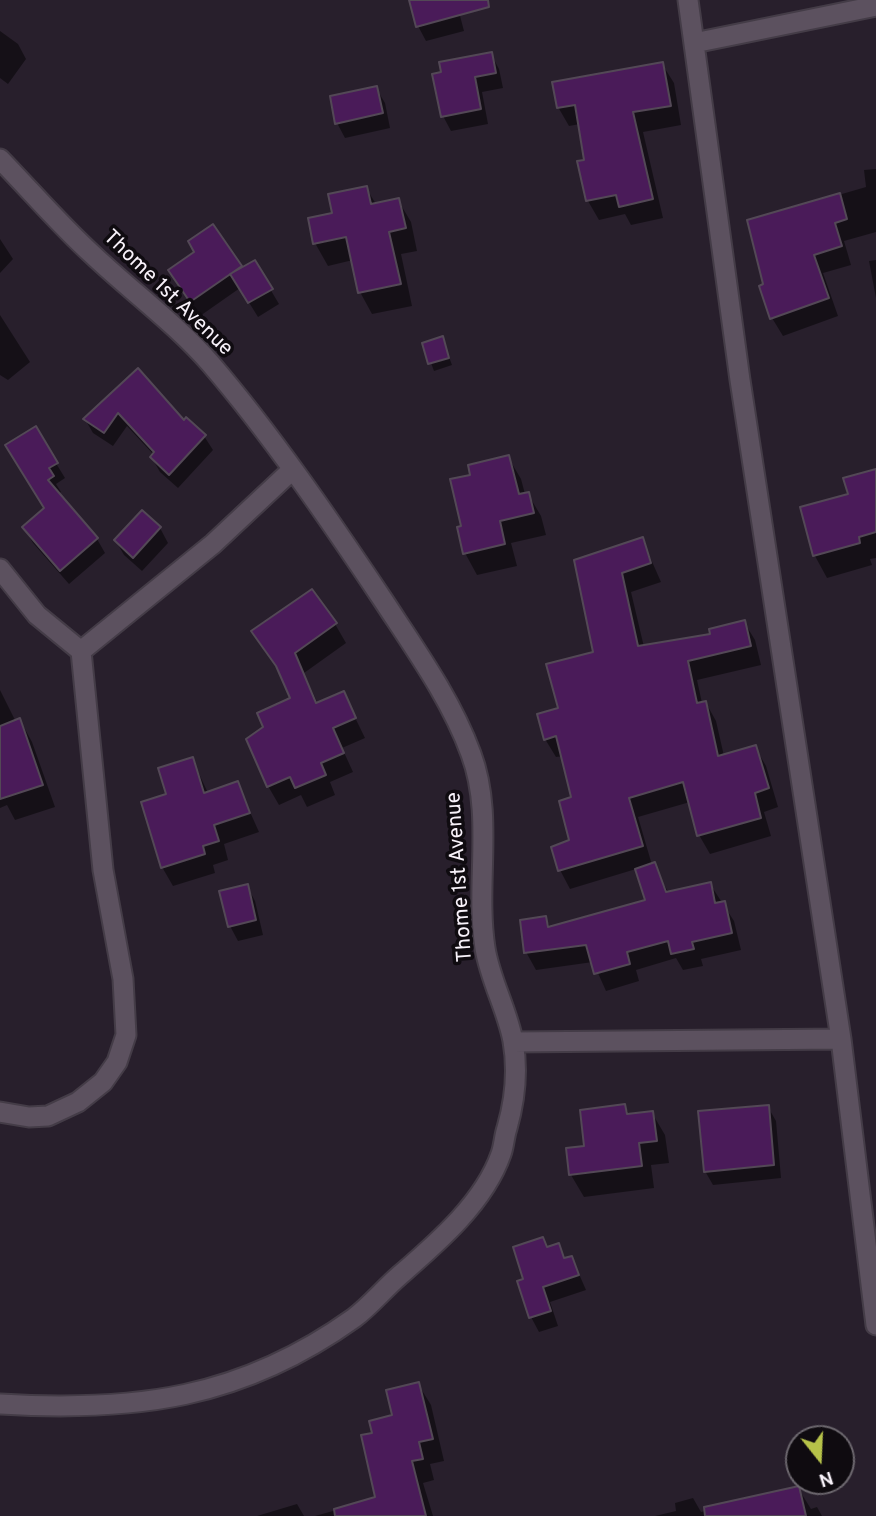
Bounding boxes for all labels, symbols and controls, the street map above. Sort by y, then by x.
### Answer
street label: Thome 1st Avenue [97,226,237,362]
street label: Thome 1st Avenue [442,791,480,963]
north arrow [785,1425,855,1495]
text: N [816,1465,836,1492]

